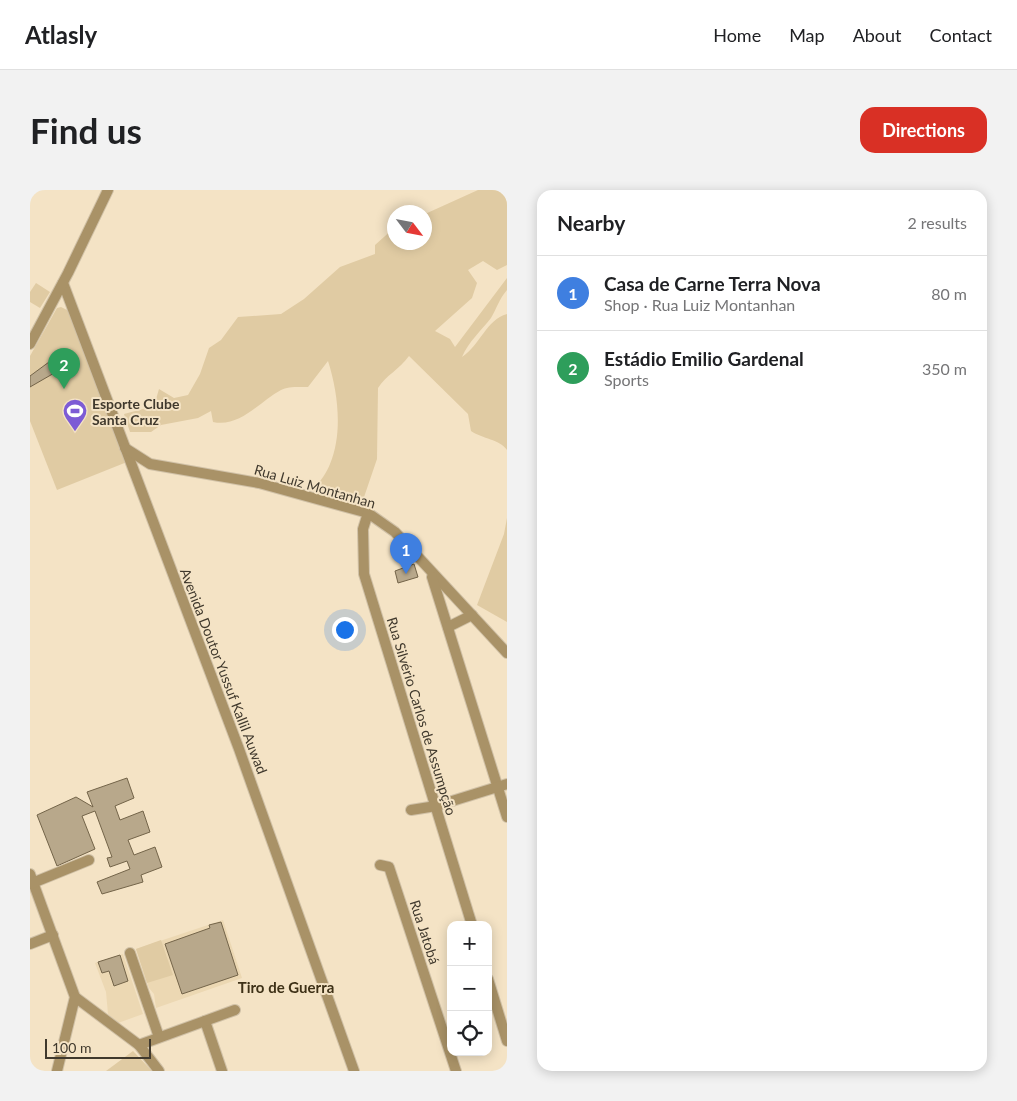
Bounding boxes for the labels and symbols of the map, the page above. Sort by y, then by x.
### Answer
north arrow [387,205,432,250]
pin: 2 [48,348,80,389]
place label: Esporte Clube Santa Cruz [92,395,180,428]
sports icon: Esporte Clube Santa Cruz [62,398,88,432]
street label: Rua Luiz Montanhan [252,461,378,511]
pin: 1 [390,533,422,574]
street label: Avenida Doutor Yussuf Kallil Auwad [177,566,271,776]
street label: Rua Silvério Carlos de Assumpção [384,615,460,817]
your location [332,617,358,643]
street label: Rua Jatobá [407,898,443,966]
district label: Tiro de Guerra [238,978,334,996]
scale bar [45,1036,151,1059]

